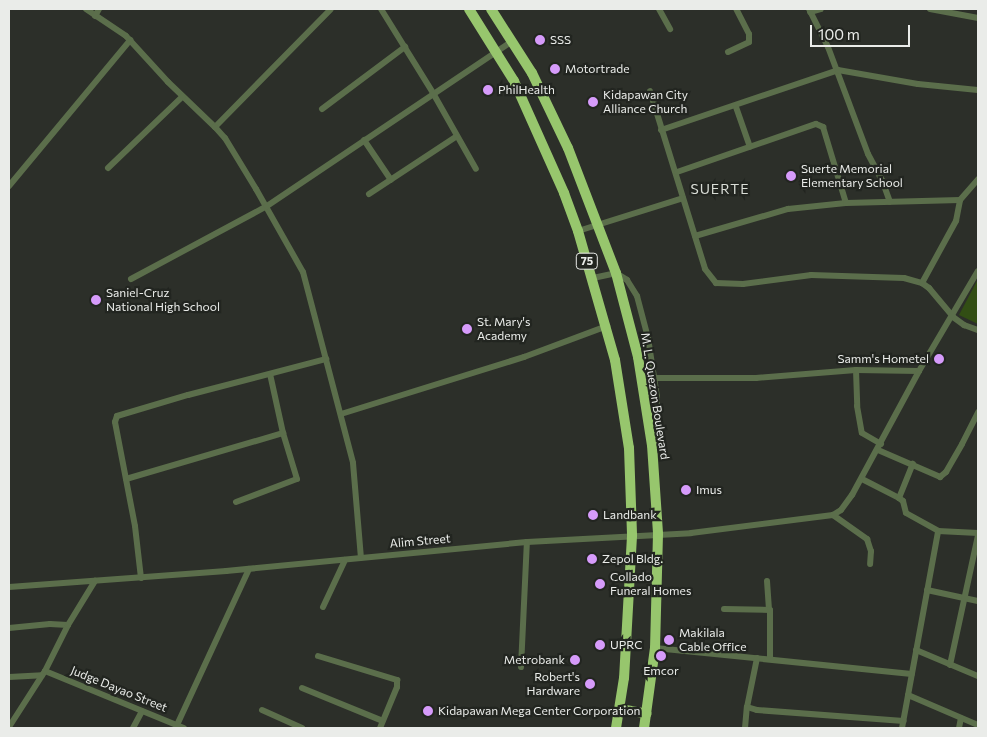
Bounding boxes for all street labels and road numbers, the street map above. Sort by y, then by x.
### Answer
road number: 75 [576,252,598,270]
street label: M. L. Quezon Boulevard [638,331,672,461]
street label: Alim Street [389,531,451,551]
street label: Judge Dayao Street [69,663,169,715]

